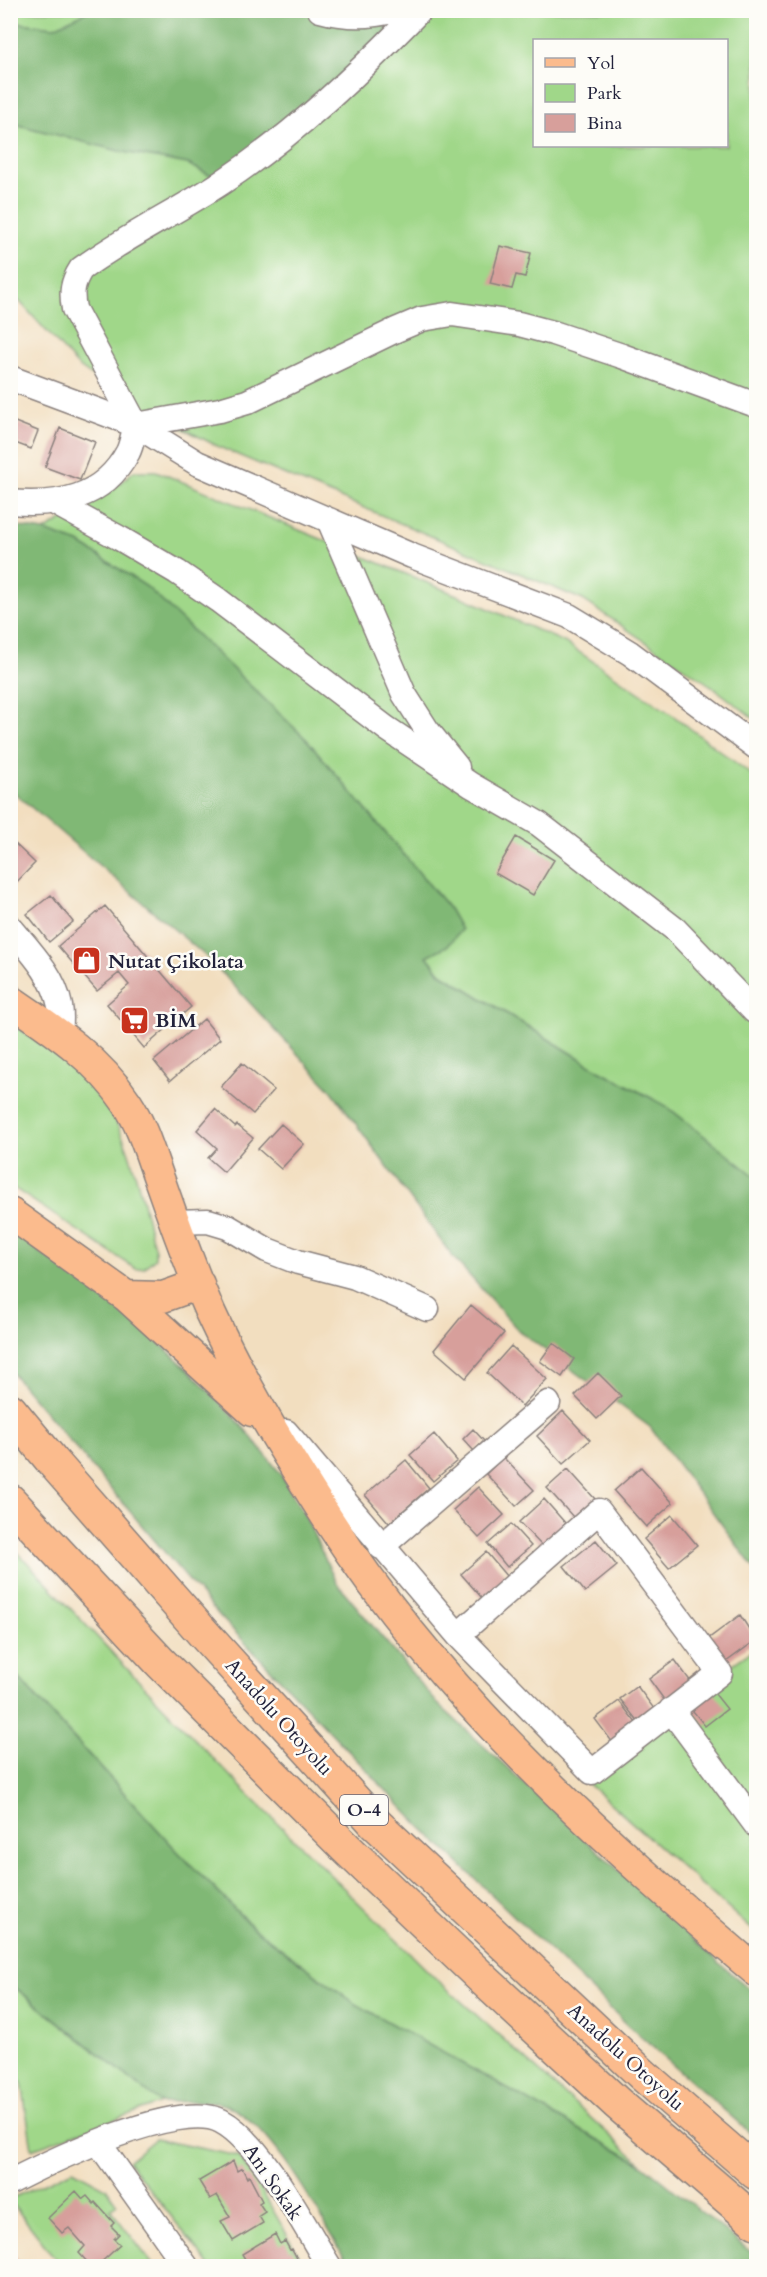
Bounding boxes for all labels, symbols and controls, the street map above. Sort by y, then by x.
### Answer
legend [533,39,728,147]
text: Yol [587,51,615,76]
text: Park [587,81,622,106]
text: Bina [587,111,623,136]
shop icon: Nutat Çikolata [71,945,103,977]
place label: Nutat Çikolata [108,948,244,975]
supermarket icon: BİM [118,1004,150,1036]
place label: BİM [155,1007,197,1034]
street label: Anadolu Otoyolu [219,1653,339,1781]
road number: O-4 [340,1795,388,1825]
street label: Anadolu Otoyolu [562,1997,690,2117]
street label: Anı Sokak [237,2138,309,2226]

